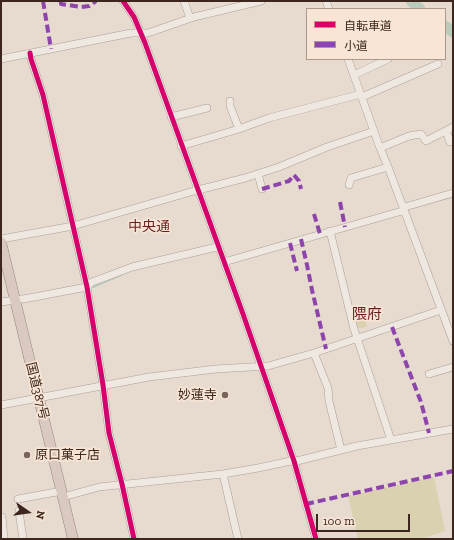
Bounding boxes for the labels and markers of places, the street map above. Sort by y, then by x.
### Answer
place label: 妙蓮寺 [178,387,217,403]
marker: 妙蓮寺 [220,390,230,400]
place label: 原口菓子店 [35,447,100,463]
marker: 原口菓子店 [22,450,32,460]

